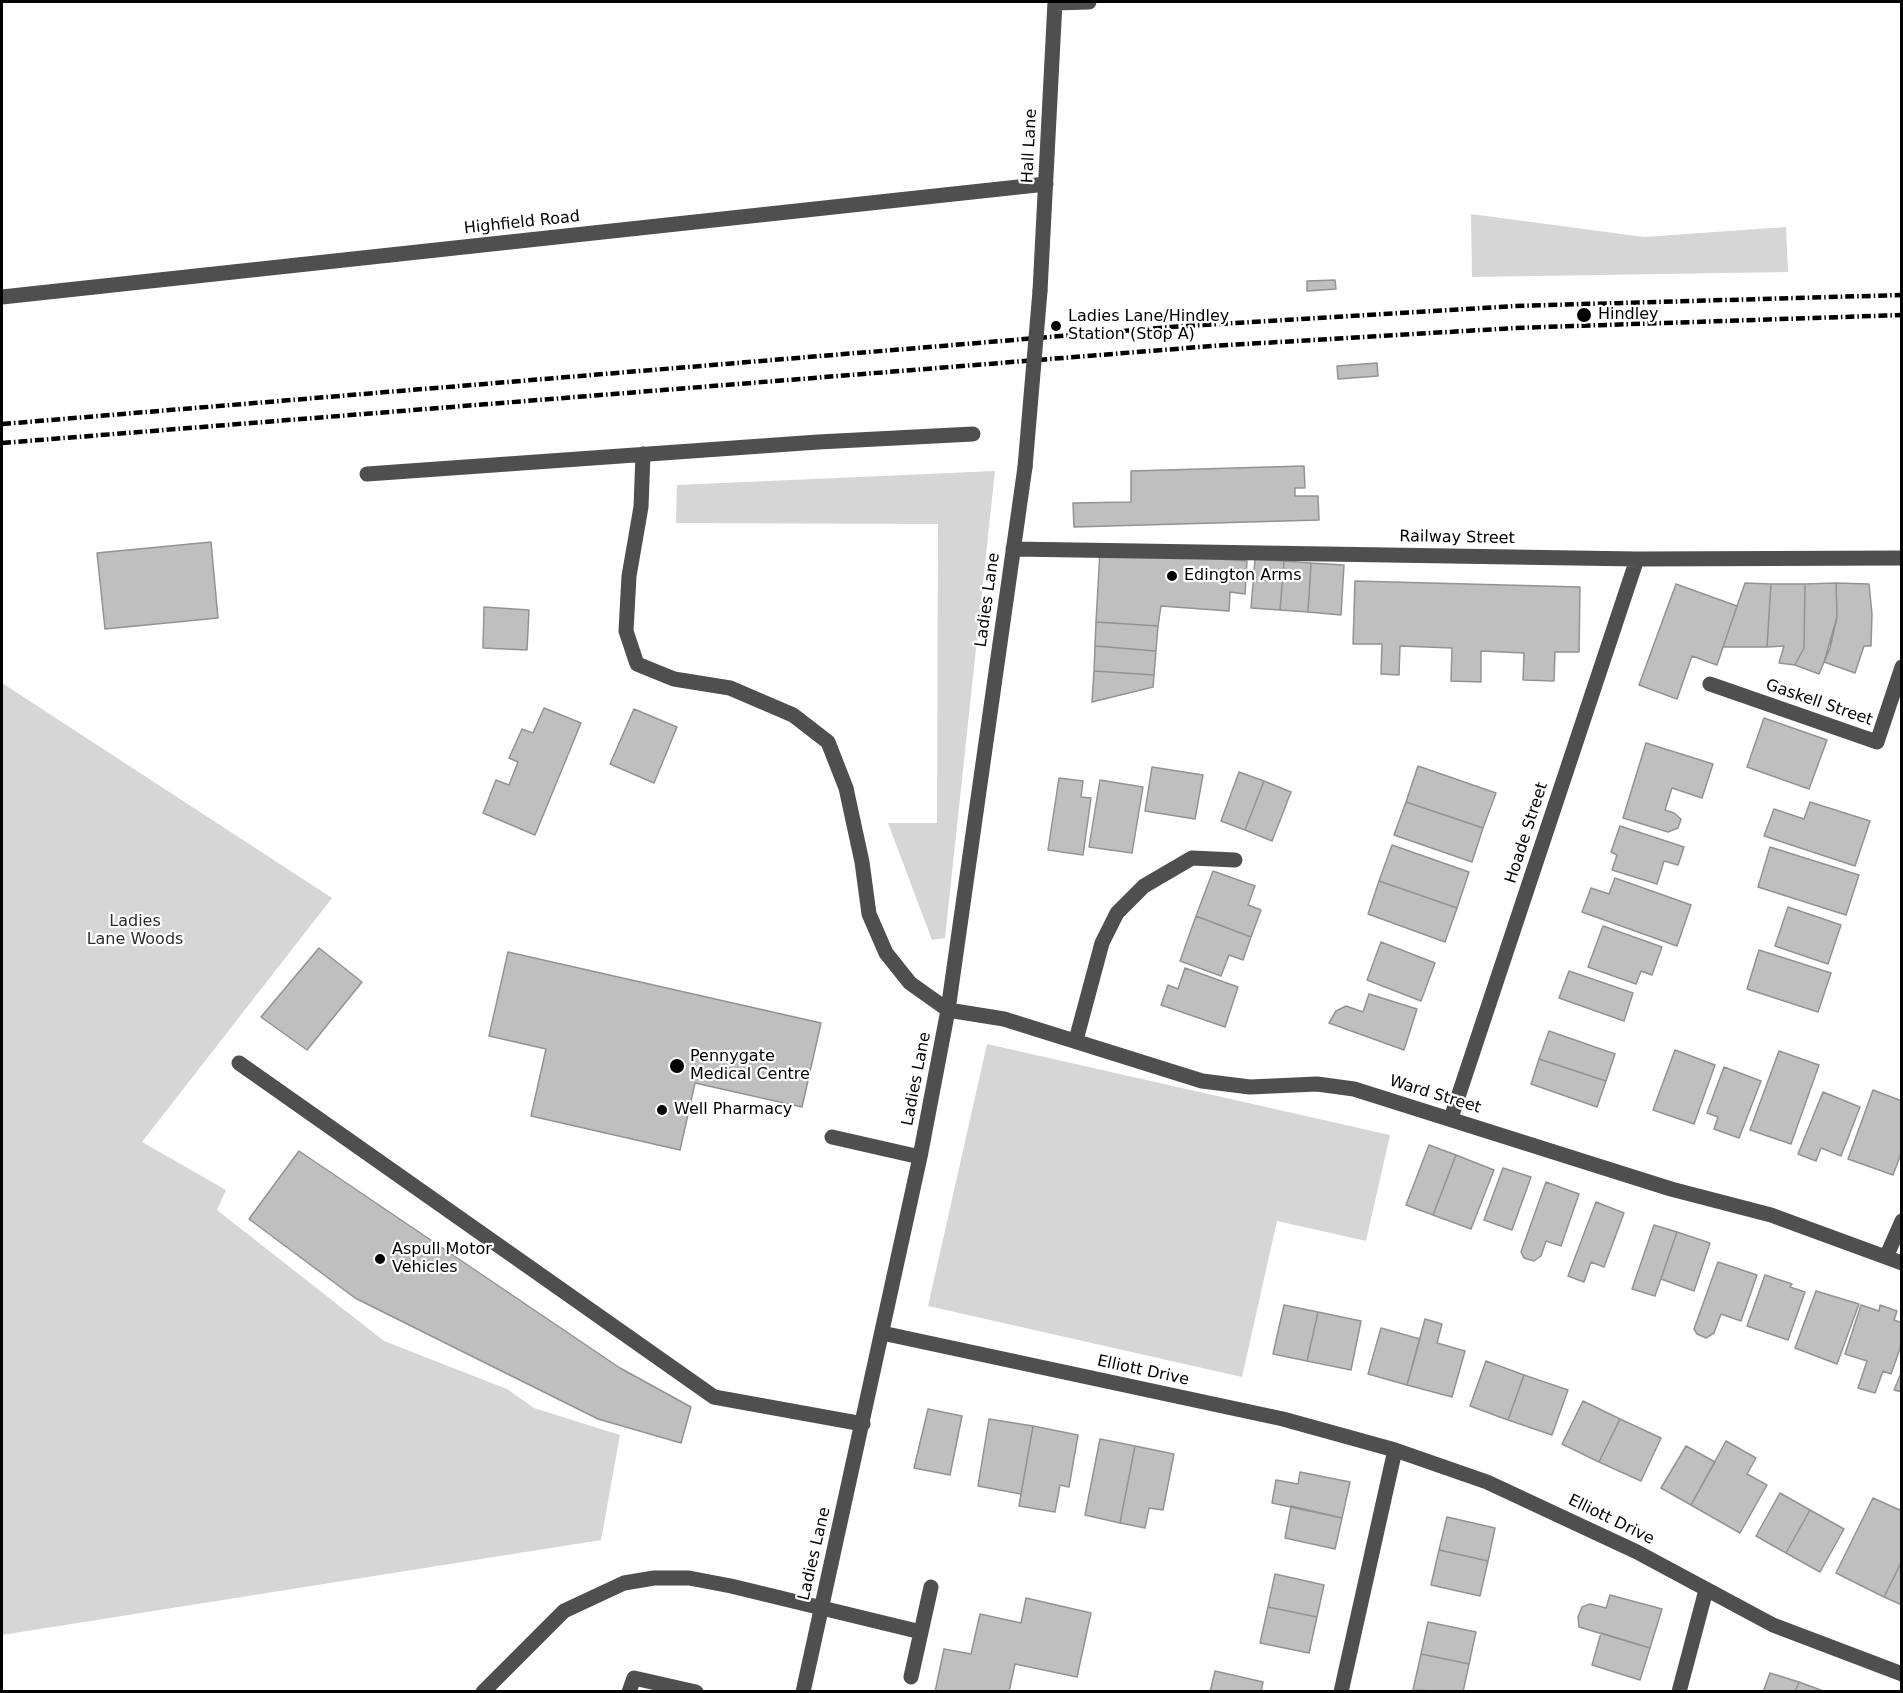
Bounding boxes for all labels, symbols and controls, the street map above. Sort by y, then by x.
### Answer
street label: Hall Lane [1018,108,1042,184]
street label: Highfield Road [463,207,581,239]
place label: Hindley [1598,305,1659,325]
marker: Hindley [1575,306,1593,324]
place label: Ladies Lane/Hindley Station (Stop A) [1068,307,1229,345]
marker: Ladies Lane/Hindley Station (Stop A) [1049,319,1063,333]
street label: Railway Street [1399,527,1515,549]
street label: Ladies Lane [972,551,1004,649]
place label: Edington Arms [1184,566,1301,586]
marker: Edington Arms [1165,569,1179,583]
street label: Gaskell Street [1763,676,1875,730]
street label: Hoade Street [1502,780,1552,886]
park label: Ladies Lane Woods [87,912,183,950]
street label: Ladies Lane [898,1030,936,1128]
place label: Pennygate Medical Centre [690,1047,810,1085]
marker: Pennygate Medical Centre [668,1057,686,1075]
street label: Ward Street [1387,1072,1483,1118]
place label: Well Pharmacy [674,1100,792,1120]
marker: Well Pharmacy [655,1103,669,1117]
place label: Aspull Motor Vehicles [392,1240,492,1278]
marker: Aspull Motor Vehicles [373,1252,387,1266]
street label: Elliott Drive [1095,1352,1191,1390]
street label: Elliott Drive [1565,1491,1657,1549]
street label: Ladies Lane [795,1505,835,1603]

